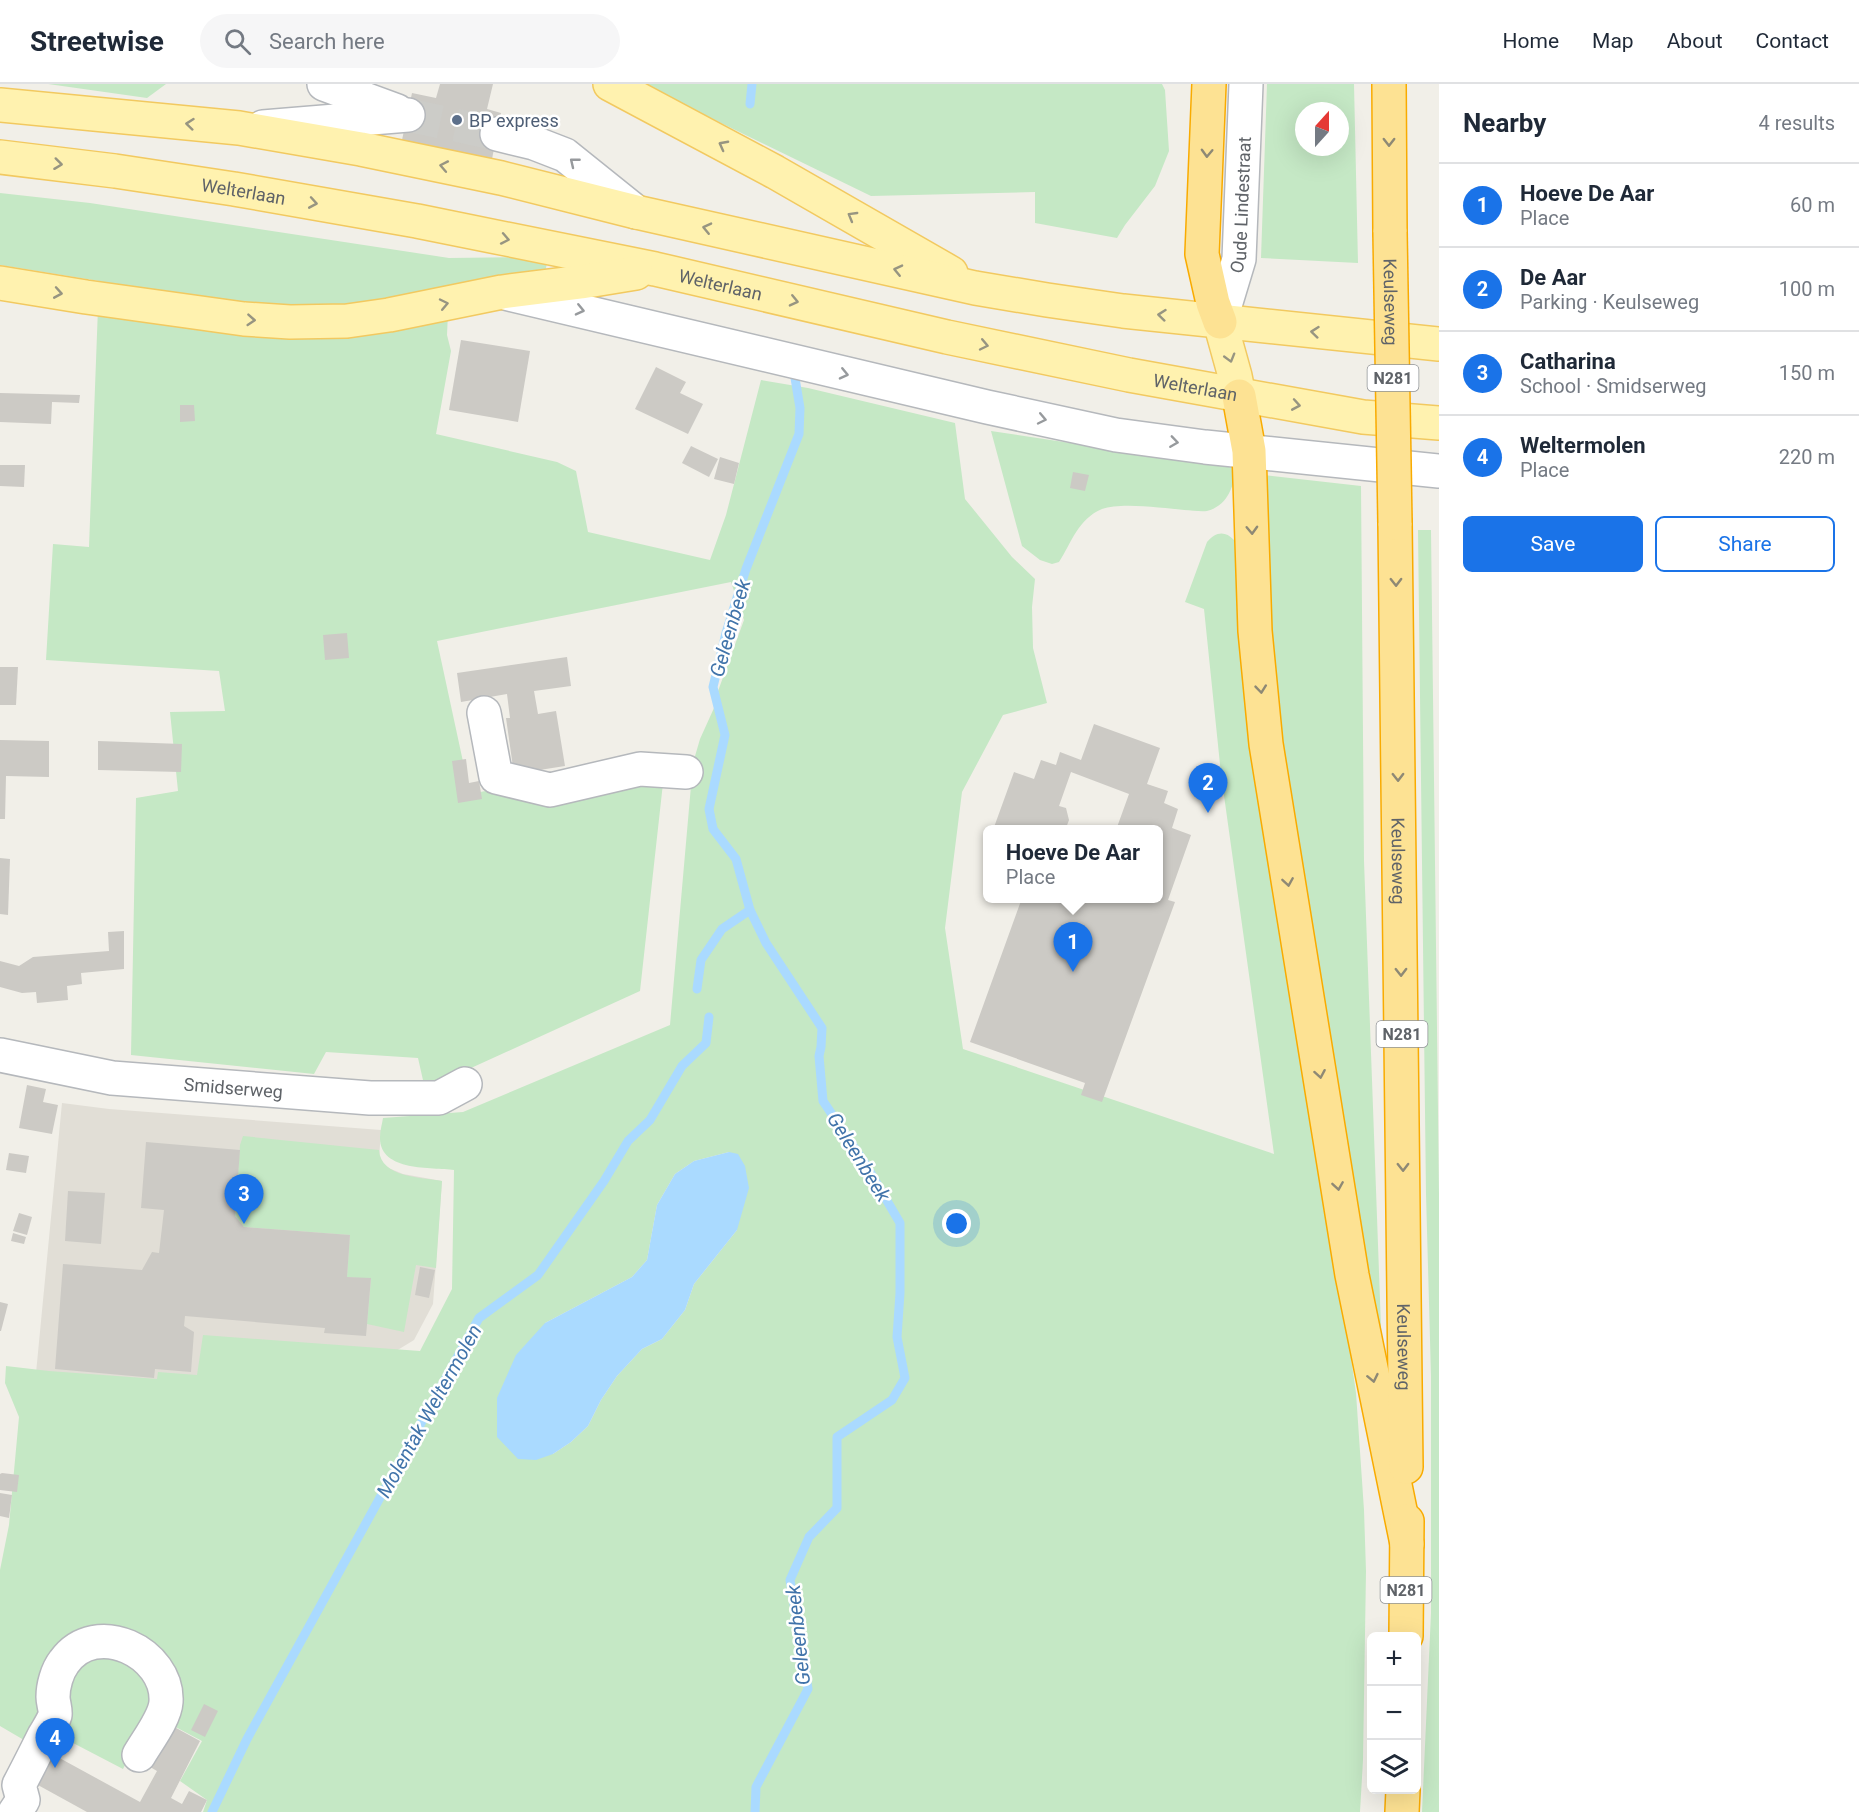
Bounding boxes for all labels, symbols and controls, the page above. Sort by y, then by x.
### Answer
search box [200,14,620,68]
text: Streetwise [30,25,164,58]
icon: search [221,25,254,58]
text: Search here [269,29,385,54]
text: Home [1503,29,1559,53]
text: Map [1592,29,1634,53]
text: About [1667,29,1723,53]
text: Contact [1756,29,1829,53]
north arrow [1295,102,1349,156]
text: Nearby [1463,108,1546,138]
place label: BP express [469,110,559,131]
text: 4 results [1759,111,1835,135]
marker: BP express [450,113,464,127]
one-way arrow [185,118,194,131]
street label: Oude Lindestraat [1225,136,1254,276]
one-way arrow [1383,138,1396,147]
one-way arrow [719,141,729,152]
one-way arrow [1200,148,1213,157]
one-way arrow [53,157,63,170]
one-way arrow [570,159,581,170]
one-way arrow [439,160,449,173]
street label: Welterlaan [200,174,287,208]
text: Hoeve De Aar [1520,181,1654,206]
text: 1 [1477,193,1488,217]
text: 60 m [1790,193,1835,217]
one-way arrow [308,196,318,209]
text: Place [1520,206,1569,230]
one-way arrow [848,212,858,223]
one-way arrow [703,222,713,235]
one-way arrow [499,231,509,244]
street label: Keulseweg [1380,258,1402,346]
street label: Welterlaan [677,264,764,304]
one-way arrow [893,265,903,278]
text: De Aar [1520,265,1586,290]
text: 2 [1477,277,1488,301]
text: 100 m [1779,277,1835,301]
one-way arrow [53,286,62,298]
text: Parking · Keulseweg [1520,290,1699,314]
one-way arrow [789,294,799,307]
one-way arrow [439,298,449,311]
one-way arrow [574,303,584,316]
one-way arrow [1157,310,1166,322]
one-way arrow [246,313,255,326]
one-way arrow [1310,326,1319,339]
one-way arrow [979,338,989,351]
text: Catharina [1520,349,1616,374]
one-way arrow [1223,353,1235,363]
text: 3 [1477,361,1488,385]
text: 150 m [1779,361,1835,385]
road number: N281 [1368,365,1418,391]
one-way arrow [839,366,849,379]
street label: Welterlaan [1152,369,1239,405]
text: School · Smidserweg [1520,374,1706,398]
one-way arrow [1292,399,1301,411]
one-way arrow [1037,412,1047,425]
text: Weltermolen [1520,433,1646,458]
one-way arrow [1169,436,1178,448]
text: 4 [1477,445,1488,469]
text: 220 m [1779,445,1835,469]
text: Place [1520,458,1569,482]
button: Save [1463,516,1643,572]
button: Share [1655,516,1835,572]
one-way arrow [1245,525,1258,534]
water label: Geleenbeek [705,575,756,680]
one-way arrow [1390,577,1402,586]
one-way arrow [1254,684,1267,693]
pin: 2 [1188,764,1228,813]
one-way arrow [1392,772,1404,781]
street label: Keulseweg [1388,817,1410,905]
popup [983,825,1163,903]
text: Hoeve De Aar [1006,840,1140,865]
text: Place [1006,865,1055,889]
one-way arrow [1281,877,1293,887]
pin: 1 [1054,922,1092,972]
one-way arrow [1395,967,1407,976]
road number: N281 [1376,1021,1428,1047]
one-way arrow [1313,1069,1326,1079]
street label: Smidserweg [183,1073,284,1102]
water label: Geleenbeek [822,1108,896,1207]
one-way arrow [1397,1162,1410,1171]
pin: 3 [224,1174,264,1224]
one-way arrow [1332,1182,1344,1191]
your location [942,1209,971,1238]
street label: Keulseweg [1394,1303,1416,1391]
water label: Molentak Weltermolen [371,1320,487,1502]
one-way arrow [1366,1373,1379,1383]
road number: N281 [1380,1577,1432,1603]
water label: Geleenbeek [781,1582,815,1686]
map controls [1367,1632,1421,1794]
button: + [1367,1632,1421,1686]
button: − [1367,1686,1421,1740]
pin: 4 [36,1718,74,1768]
button: layers [1367,1740,1421,1794]

